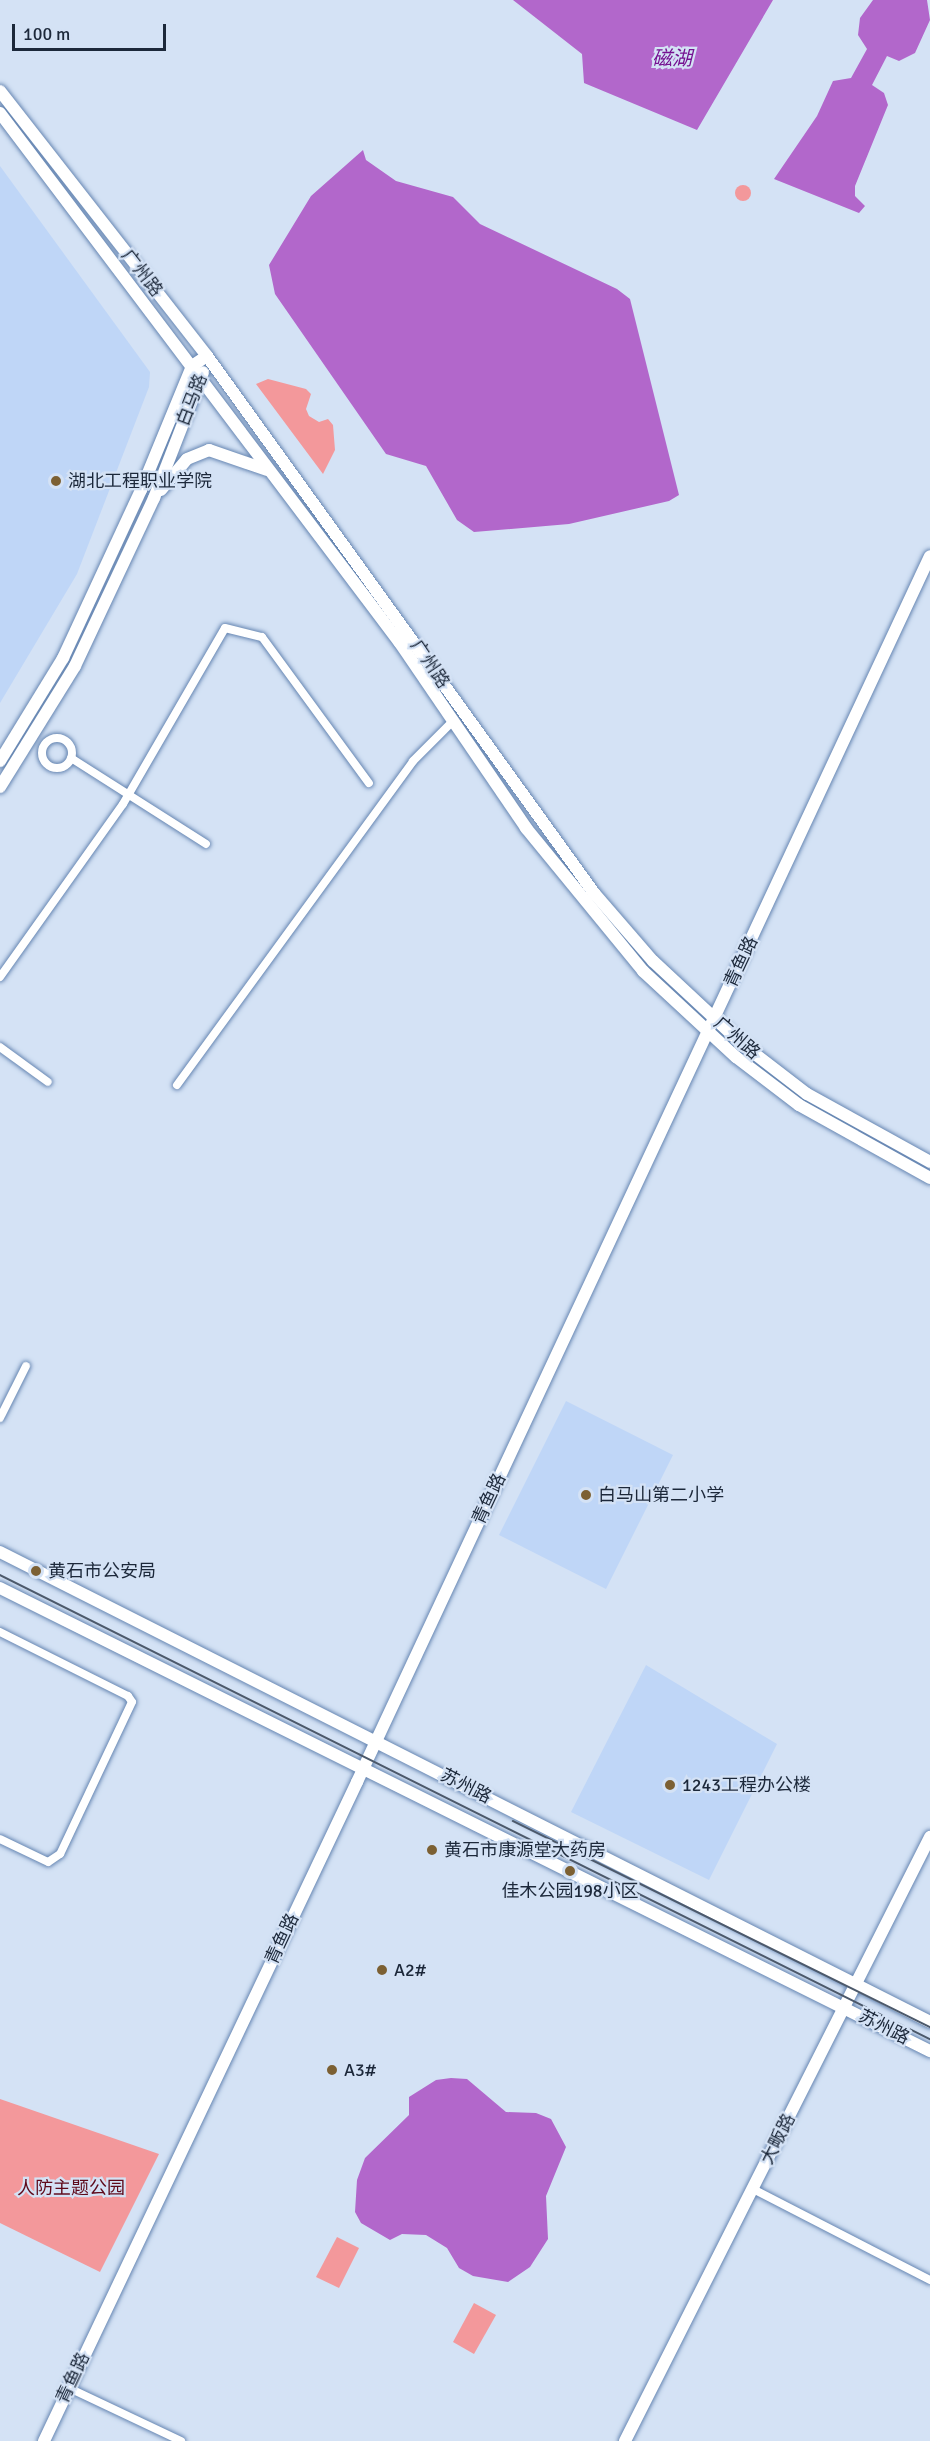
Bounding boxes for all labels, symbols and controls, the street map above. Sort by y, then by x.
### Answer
scale bar [15,12,170,50]
text: 100 m [23,23,70,45]
water label: 磁湖 [652,46,692,70]
street label: 广州路 [117,245,167,301]
street label: 白马路 [172,371,212,429]
place label: 湖北工程职业学院 [68,470,212,492]
marker: 湖北工程职业学院 [49,474,63,488]
street label: 广州路 [406,636,454,692]
street label: 青鱼路 [720,933,762,991]
street label: 广州路 [710,1012,764,1064]
street label: 青鱼路 [468,1470,510,1528]
place label: 白马山第二小学 [598,1484,724,1506]
marker: 白马山第二小学 [579,1488,593,1502]
place label: 黄石市公安局 [48,1560,156,1582]
marker: 黄石市公安局 [29,1564,43,1578]
street label: 苏州路 [437,1764,495,1808]
place label: 1243工程办公楼 [682,1774,811,1796]
marker: 1243工程办公楼 [663,1778,677,1792]
place label: 黄石市康源堂大药房 [444,1839,606,1861]
marker: 黄石市康源堂大药房 [425,1843,439,1857]
marker: 佳木公园198小区 [563,1864,577,1878]
place label: 佳木公园198小区 [501,1880,639,1902]
street label: 青鱼路 [261,1910,303,1968]
place label: A2# [394,1959,426,1981]
marker: A2# [375,1963,389,1977]
street label: 苏州路 [855,2005,913,2049]
place label: A3# [344,2059,376,2081]
marker: A3# [325,2063,339,2077]
street label: 大畈路 [756,2110,800,2168]
park label: 人防主题公园 [17,2177,125,2199]
street label: 青鱼路 [52,2349,94,2407]

